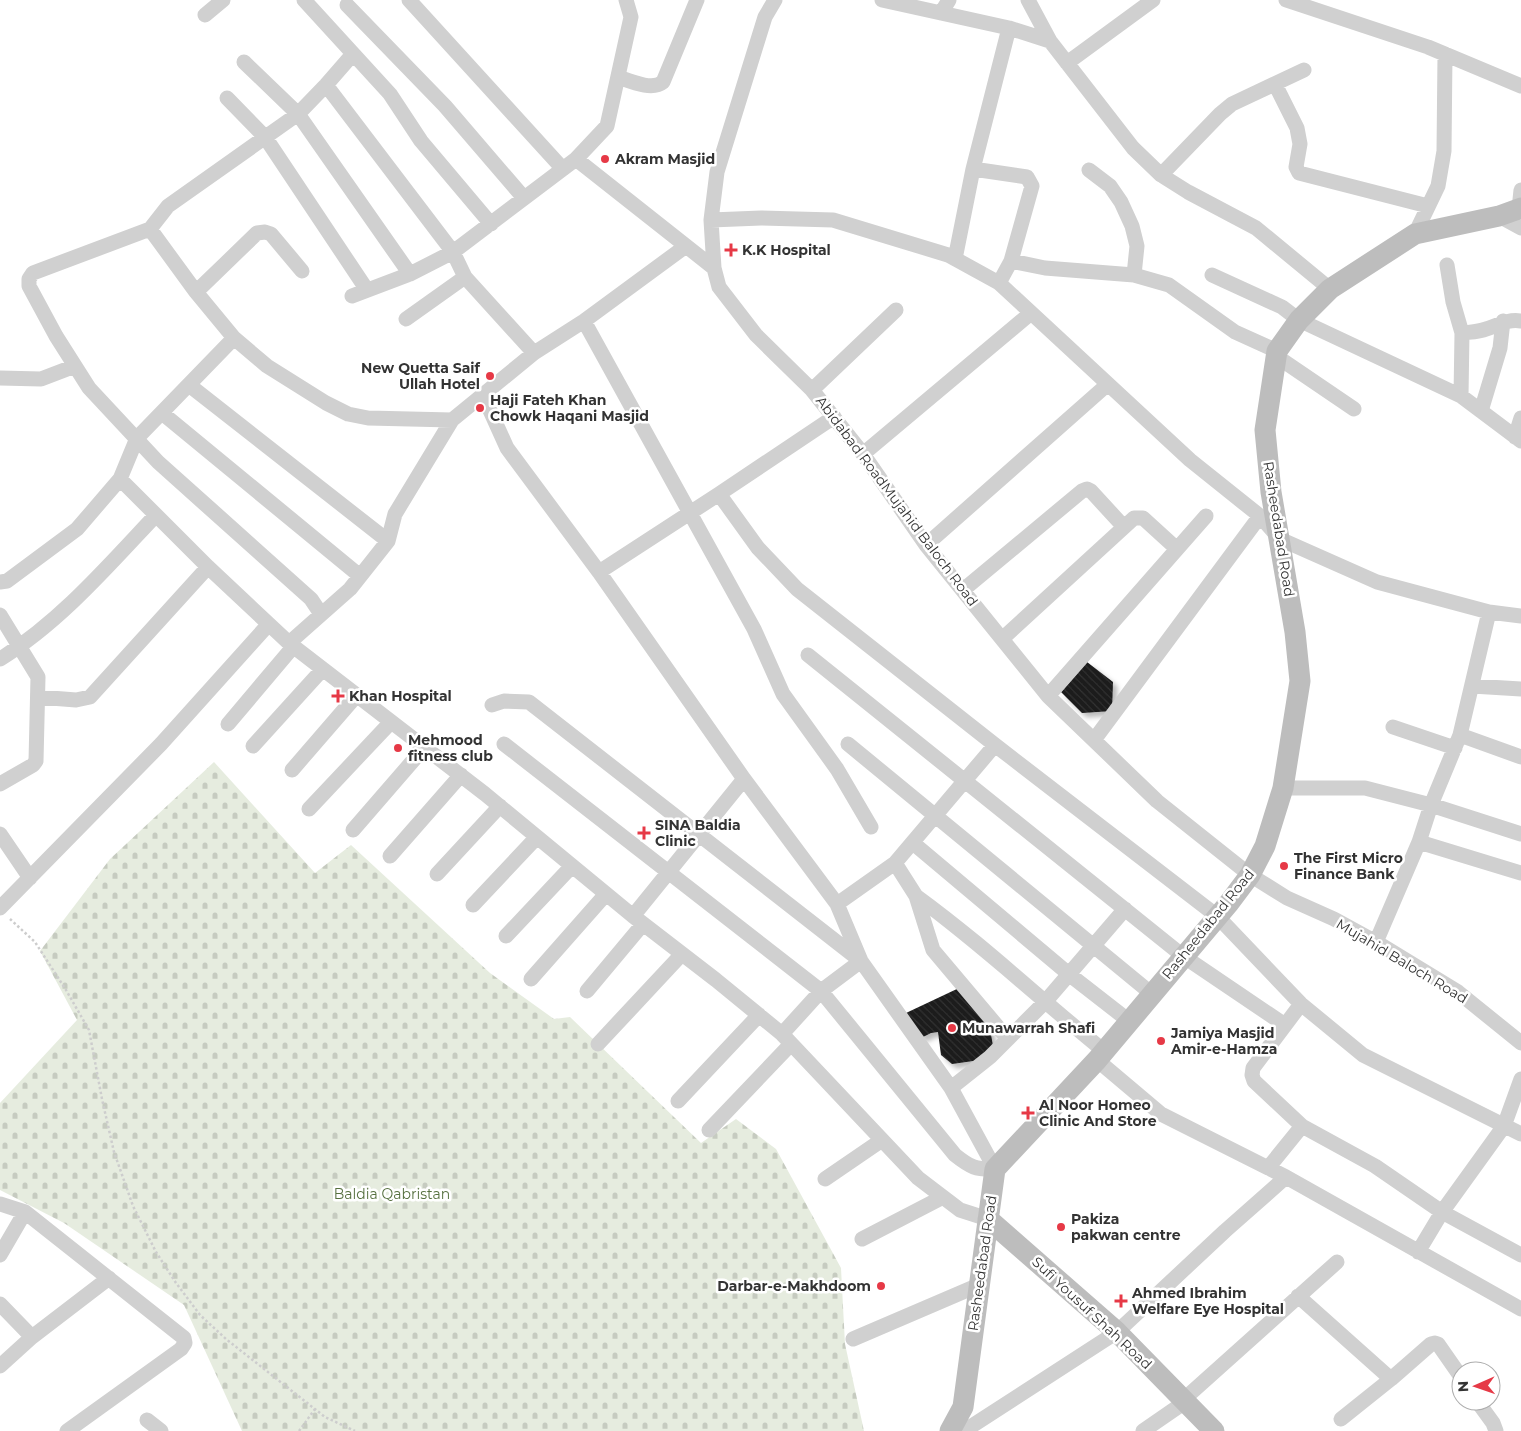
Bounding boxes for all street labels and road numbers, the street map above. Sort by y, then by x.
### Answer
street label: Abidabad RoadMujahid Baloch Road [812,392,982,610]
street label: Rasheedabad Road [1259,460,1299,598]
street label: Rasheedabad Road [1158,865,1258,983]
street label: Mujahid Baloch Road [1333,915,1471,1007]
street label: Rasheedabad Road [964,1194,1000,1332]
street label: Sufi Yousuf Shah Road [1028,1253,1156,1373]

